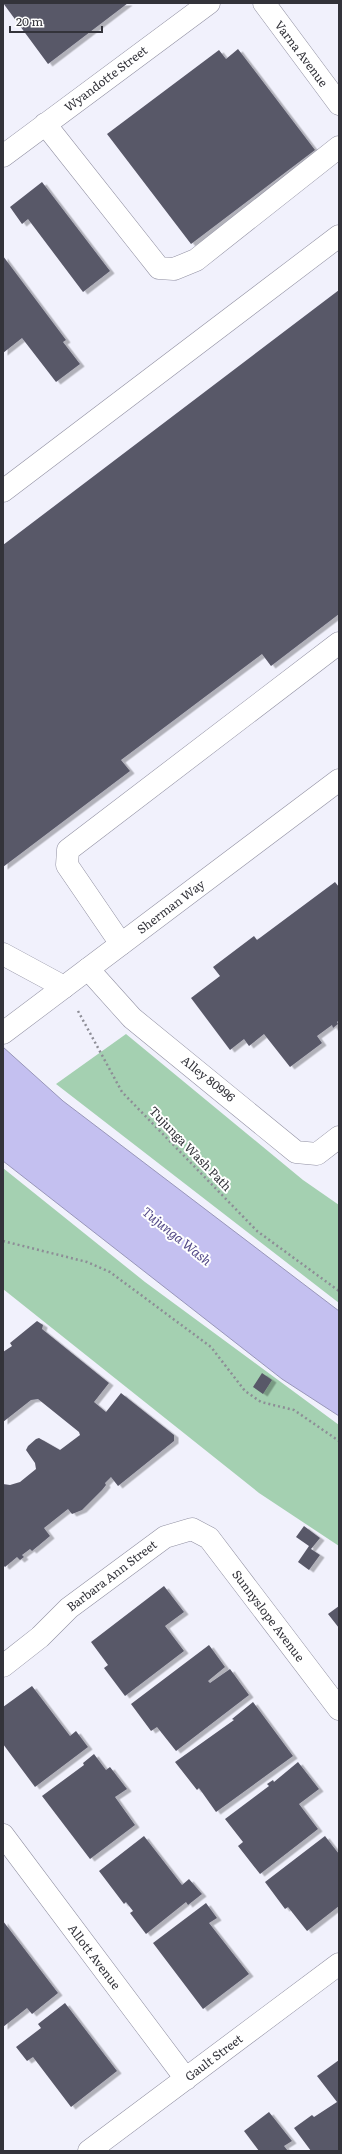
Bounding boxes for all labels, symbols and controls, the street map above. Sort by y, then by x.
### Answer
scale bar [10,8,102,34]
text: 20 m [16,12,43,30]
street label: Varna Avenue [271,16,333,90]
street label: Wyandotte Street [60,41,151,116]
street label: Sherman Way [133,875,208,938]
street label: Alley 80996 [178,1051,240,1106]
street label: Tujunga Wash Path [145,1102,236,1195]
water label: Tujunga Wash [139,1202,216,1270]
street label: Barbara Ann Street [62,1535,160,1615]
street label: Sunnyslope Avenue [228,1566,309,1665]
street label: Allott Avenue [64,1920,125,1993]
street label: Gault Street [181,2029,246,2085]

